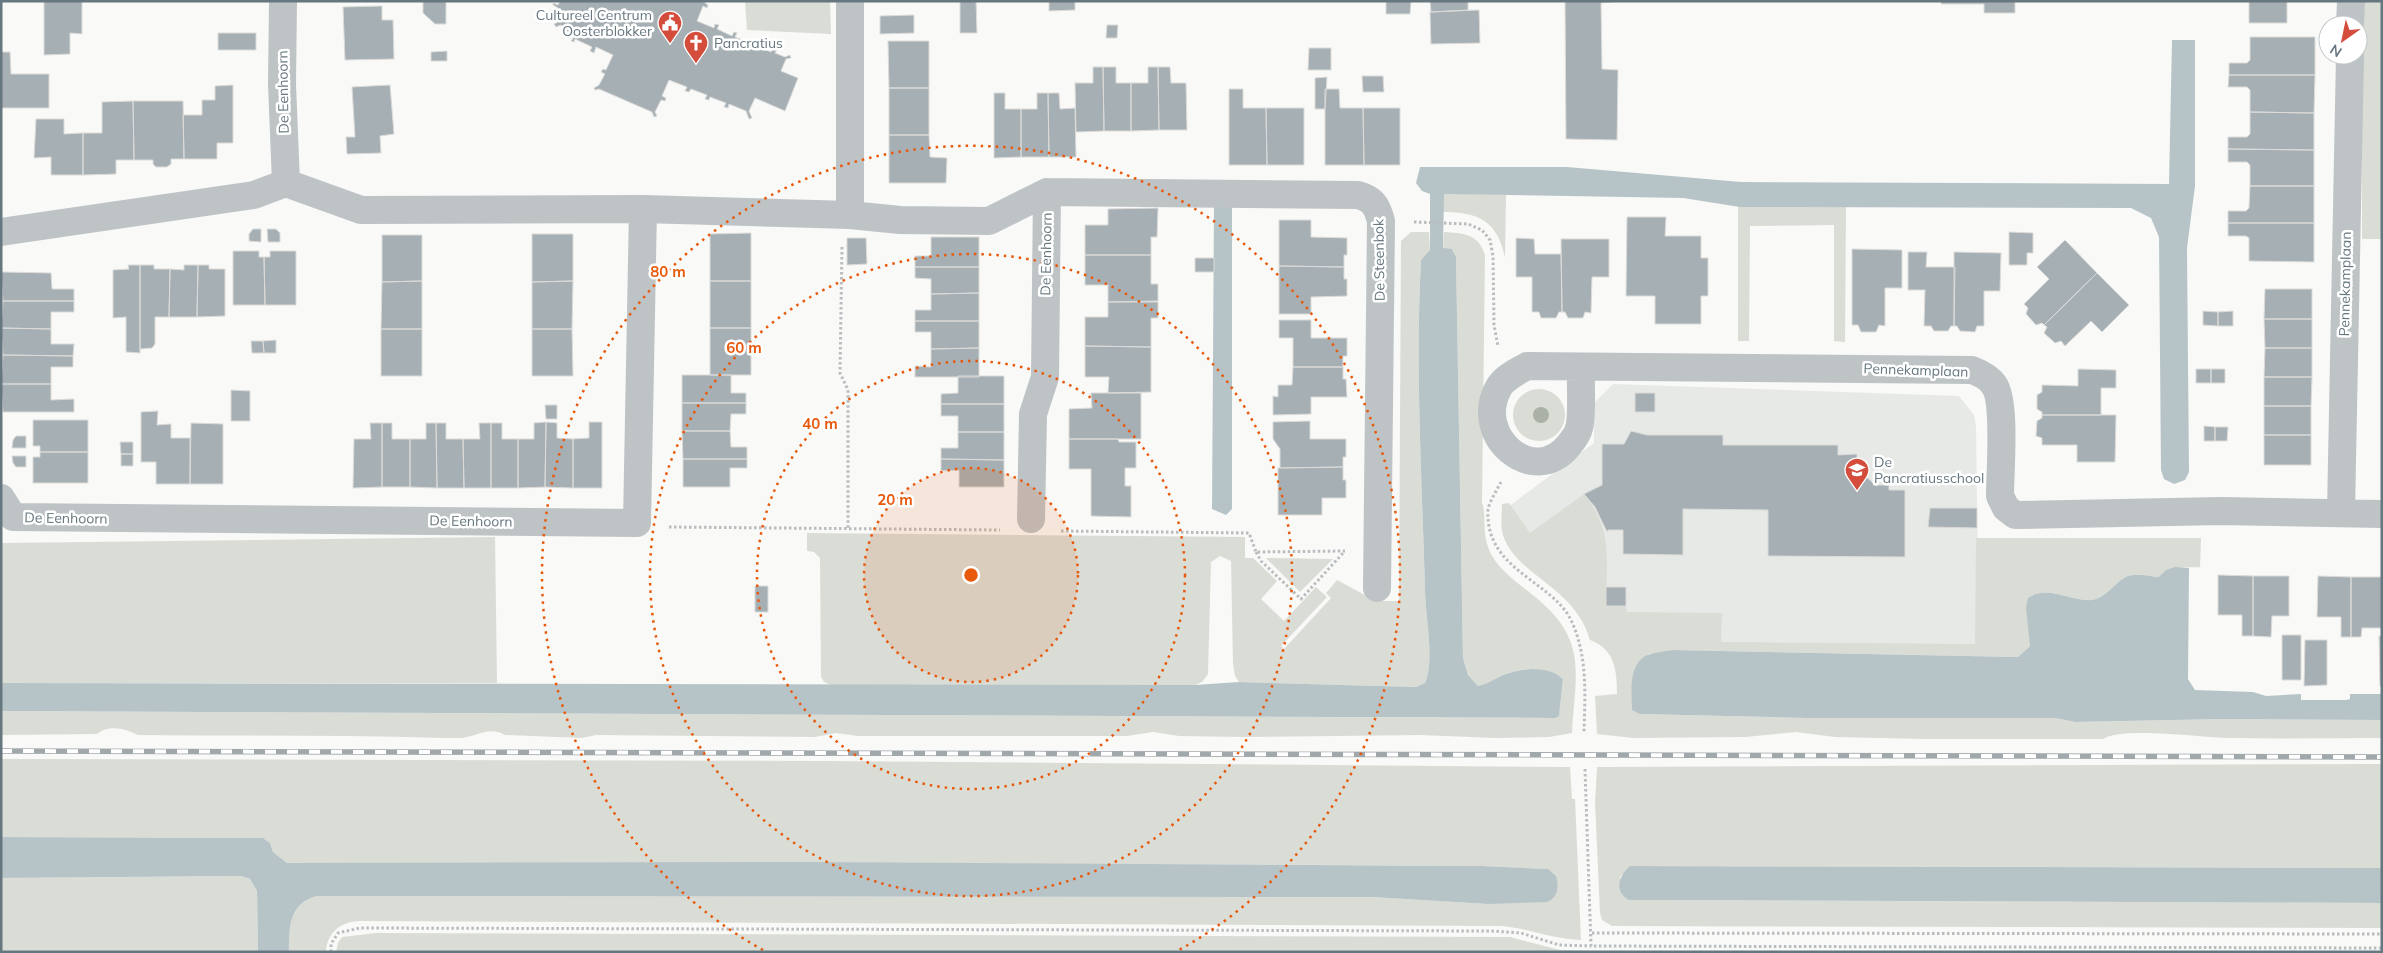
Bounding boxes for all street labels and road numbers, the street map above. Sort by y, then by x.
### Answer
street label: De Eenhoorn [273,50,293,134]
street label: De Eenhoorn [1036,212,1056,296]
street label: De Steenbok [1369,218,1389,301]
street label: Pennekamplaan [2335,231,2355,337]
street label: Pennekamplaan [1863,359,1969,381]
street label: De Eenhoorn [24,508,108,528]
street label: De Eenhoorn [429,511,513,531]

